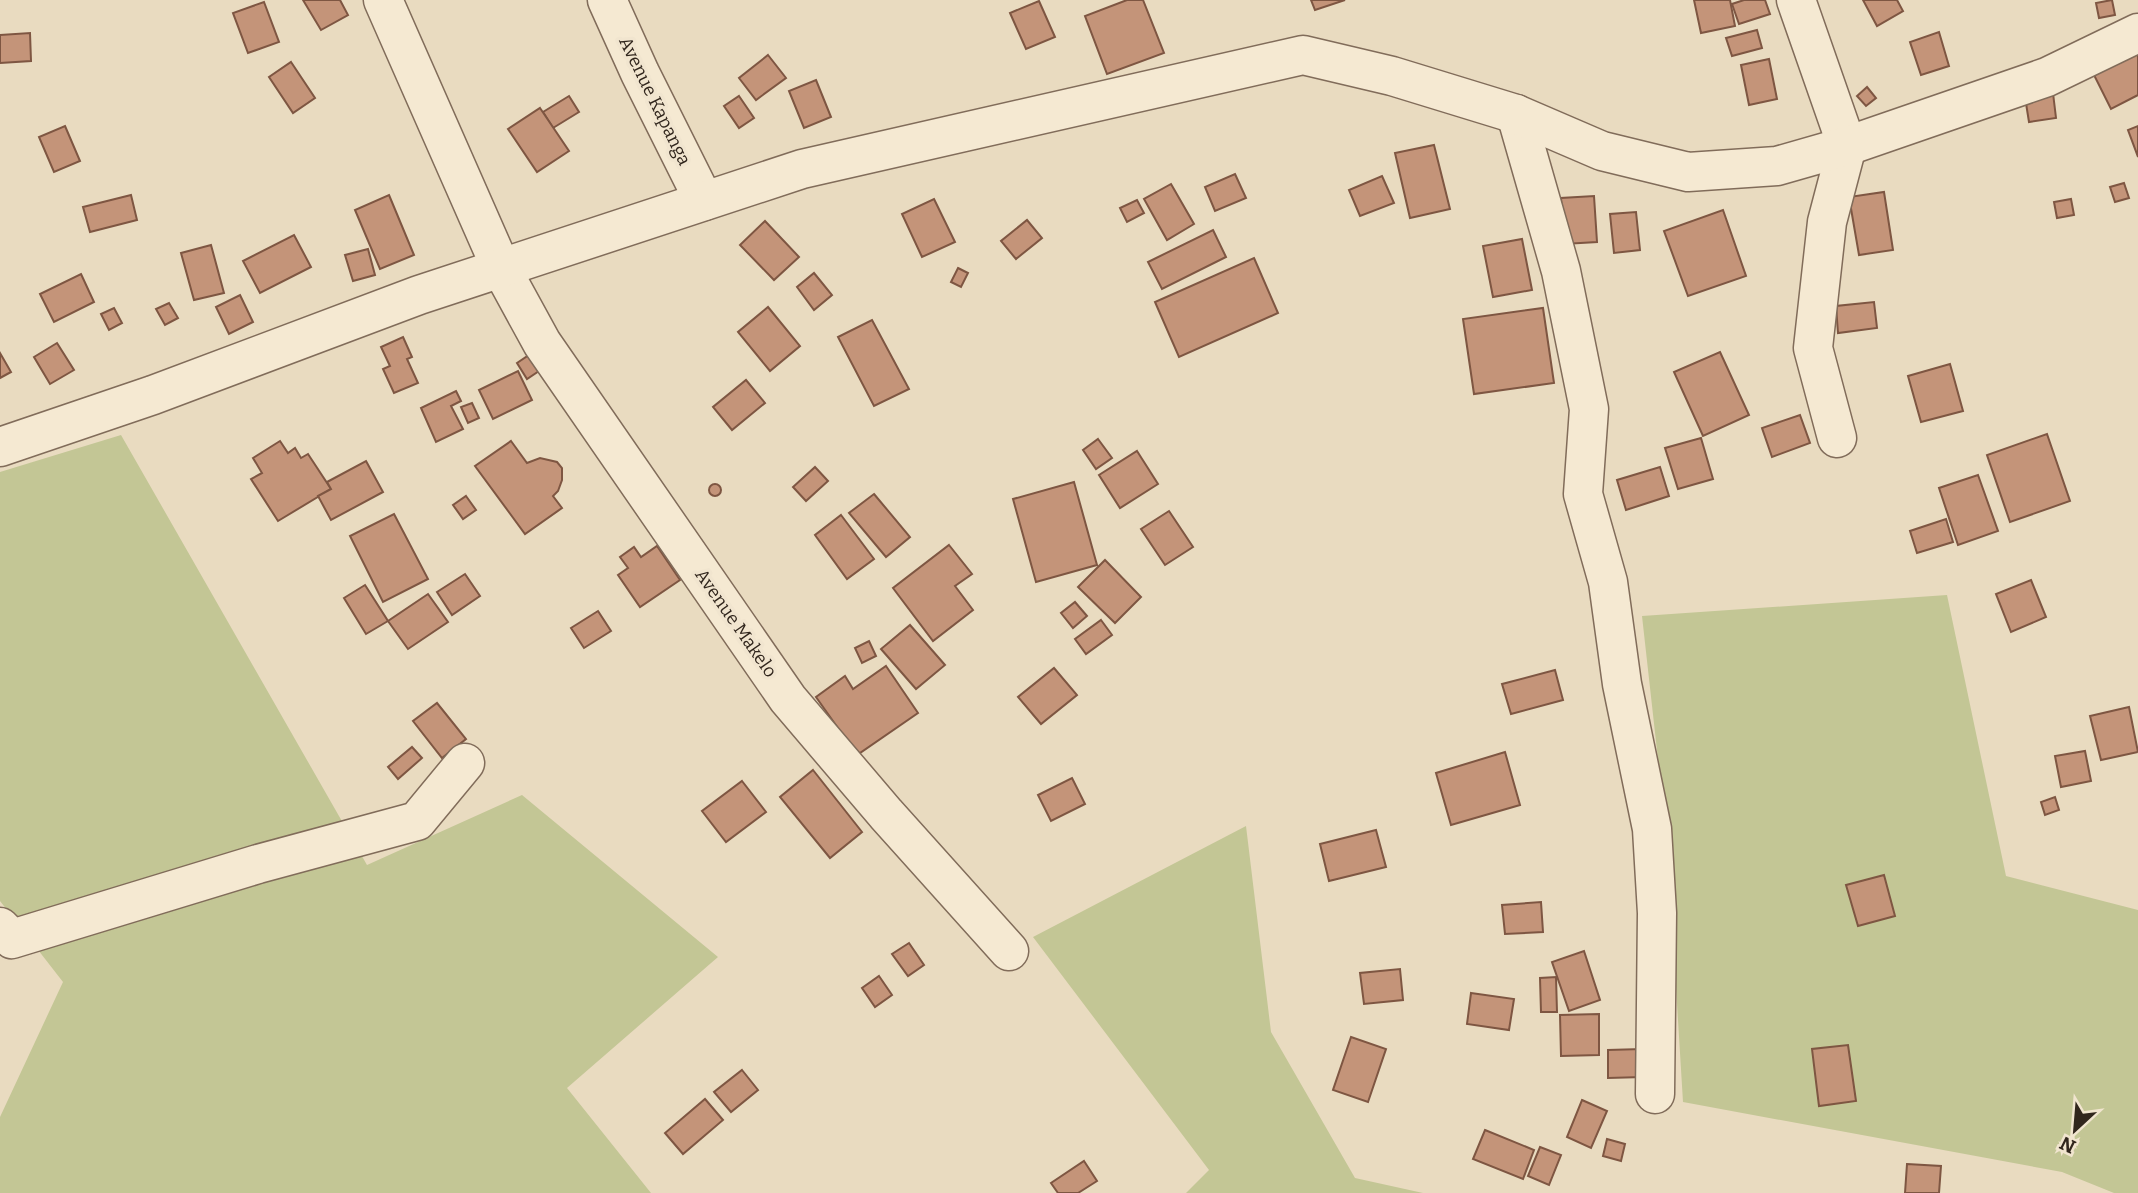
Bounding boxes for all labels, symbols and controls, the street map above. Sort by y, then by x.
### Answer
street label: Avenue Kapanga [614,33,696,169]
street label: Avenue Makelo [690,565,782,681]
north arrow [2040,1095,2110,1165]
text: N [2056,1131,2079,1158]

